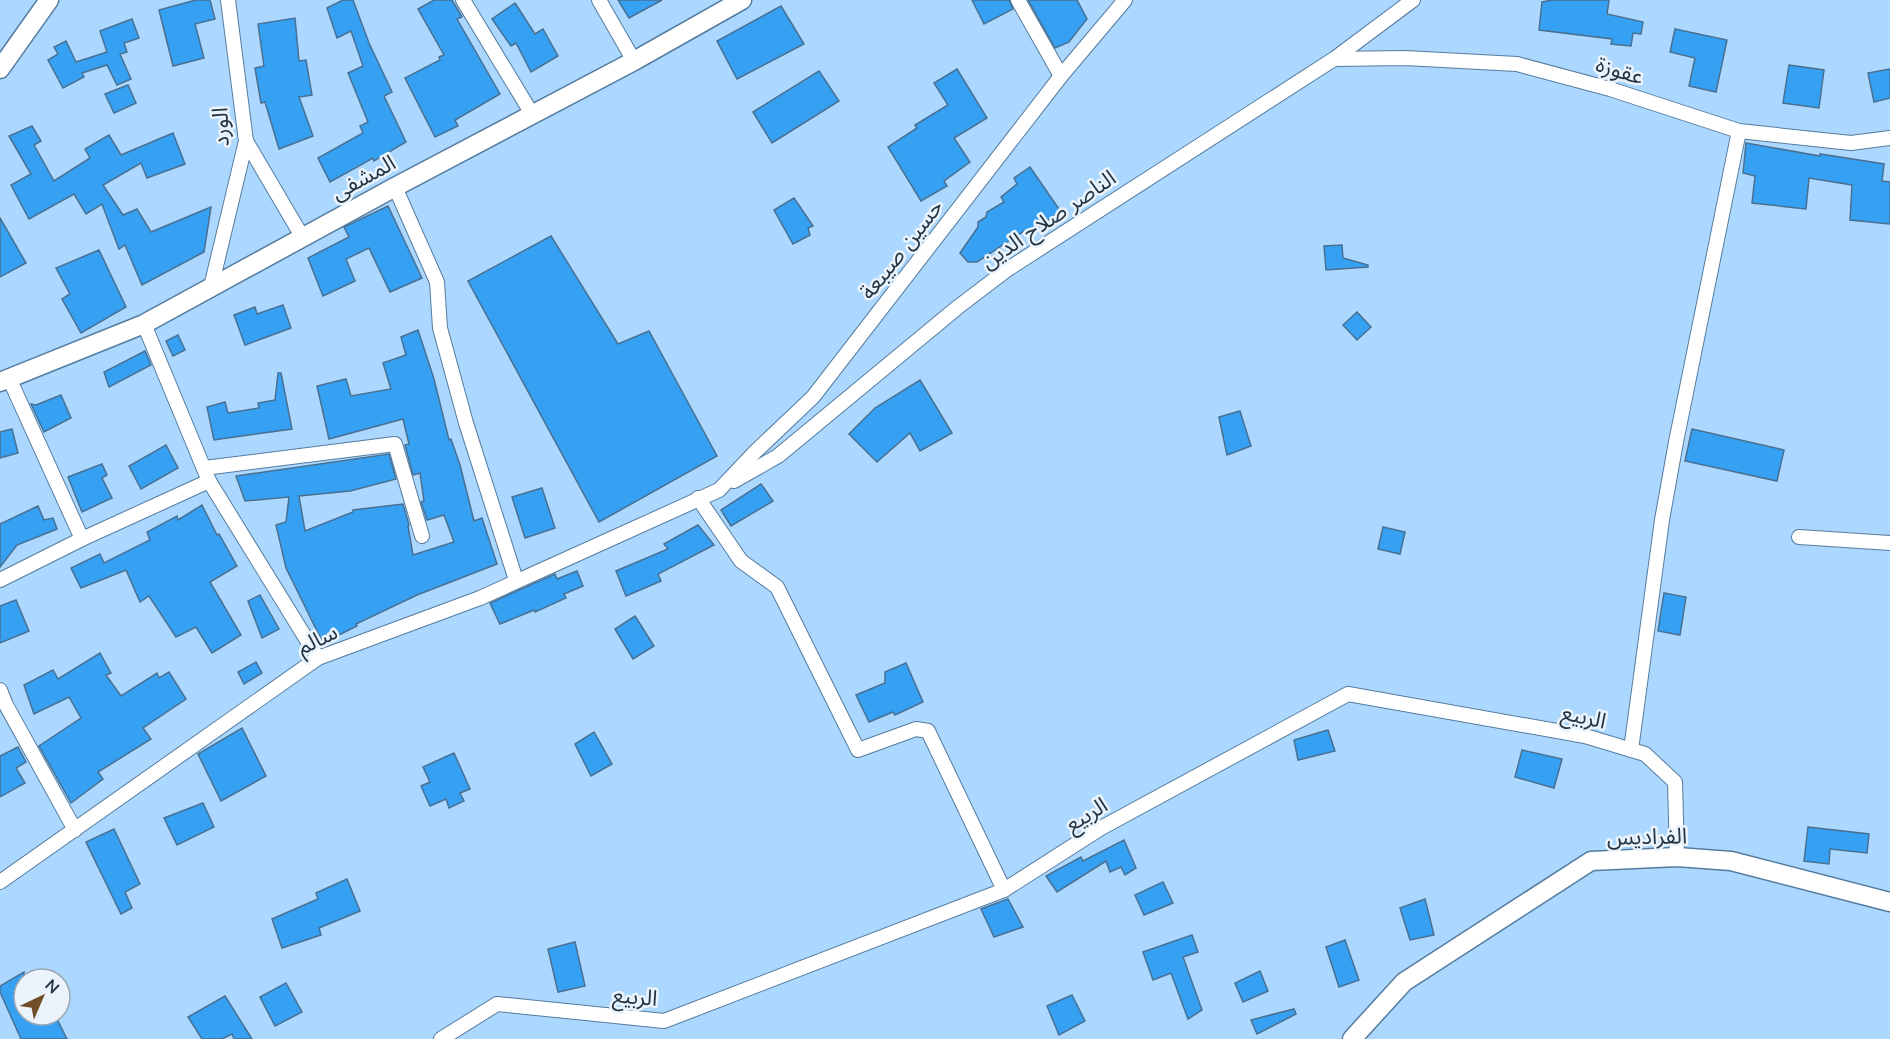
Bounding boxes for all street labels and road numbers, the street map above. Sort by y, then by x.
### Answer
street label: عقوزة [1593,50,1647,90]
street label: الورد [205,107,235,147]
street label: المشفى [326,148,400,206]
street label: الناصر صلاح الدين [975,163,1123,277]
street label: حسين صيبعة [853,193,949,305]
street label: سالم [292,617,343,663]
street label: الربيع [1558,697,1609,738]
street label: الربيع [1060,790,1114,840]
street label: الفراديس [1607,821,1687,851]
street label: الربيع [611,980,659,1015]

